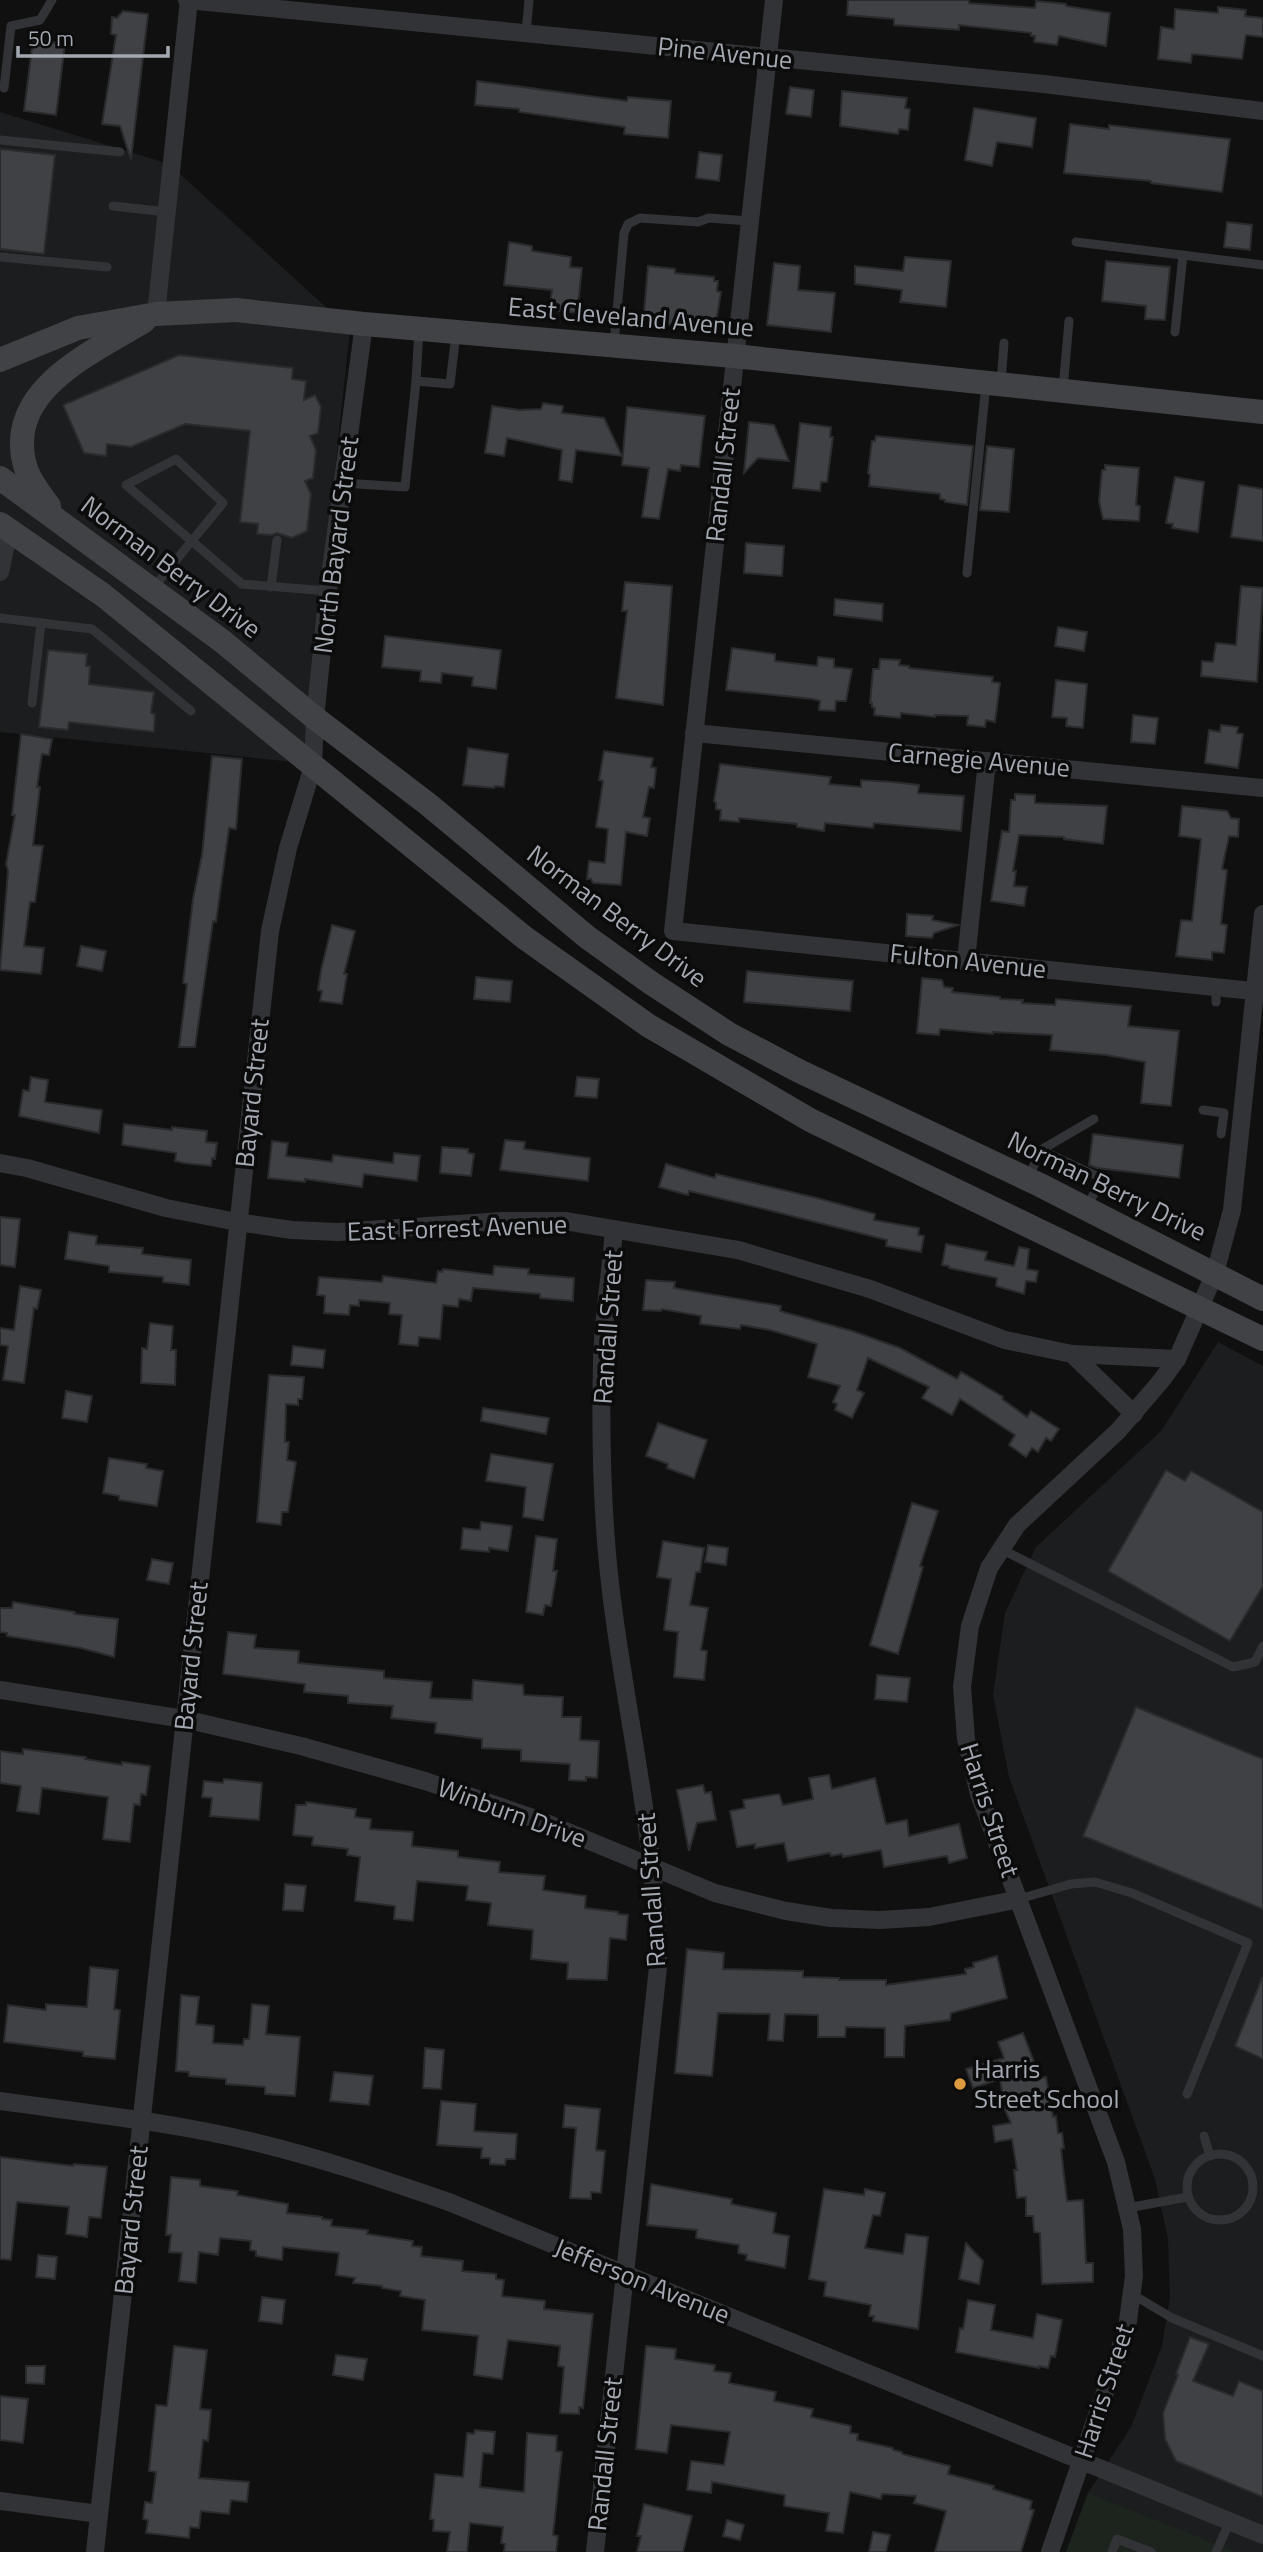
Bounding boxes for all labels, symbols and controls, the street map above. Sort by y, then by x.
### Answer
scale bar [18,14,168,58]
text: 50 m [28,22,74,54]
street label: Pine Avenue [656,26,794,79]
street label: East Cleveland Avenue [507,286,756,347]
street label: Randall Street [695,386,750,544]
street label: North Bayard Street [303,434,368,656]
street label: Norman Berry Drive [73,486,270,647]
street label: Carnegie Avenue [886,732,1072,787]
street label: Norman Berry Drive [519,835,716,996]
street label: Fulton Avenue [888,933,1048,988]
street label: Bayard Street [224,1017,279,1169]
street label: Norman Berry Drive [1001,1120,1213,1251]
street label: East Forrest Avenue [346,1204,568,1251]
street label: Randall Street [583,1249,632,1405]
street label: Bayard Street [163,1580,218,1732]
street label: Harris Street [950,1738,1031,1882]
street label: Winburn Drive [432,1768,592,1857]
street label: Randall Street [626,1812,675,1968]
place label: Harris Street School [974,2049,1120,2118]
marker: Harris Street School [952,2076,968,2092]
street label: Bayard Street [103,2144,158,2296]
street label: Jefferson Avenue [548,2228,736,2334]
street label: Harris Street [1063,2319,1144,2463]
street label: Randall Street [577,2375,632,2533]

